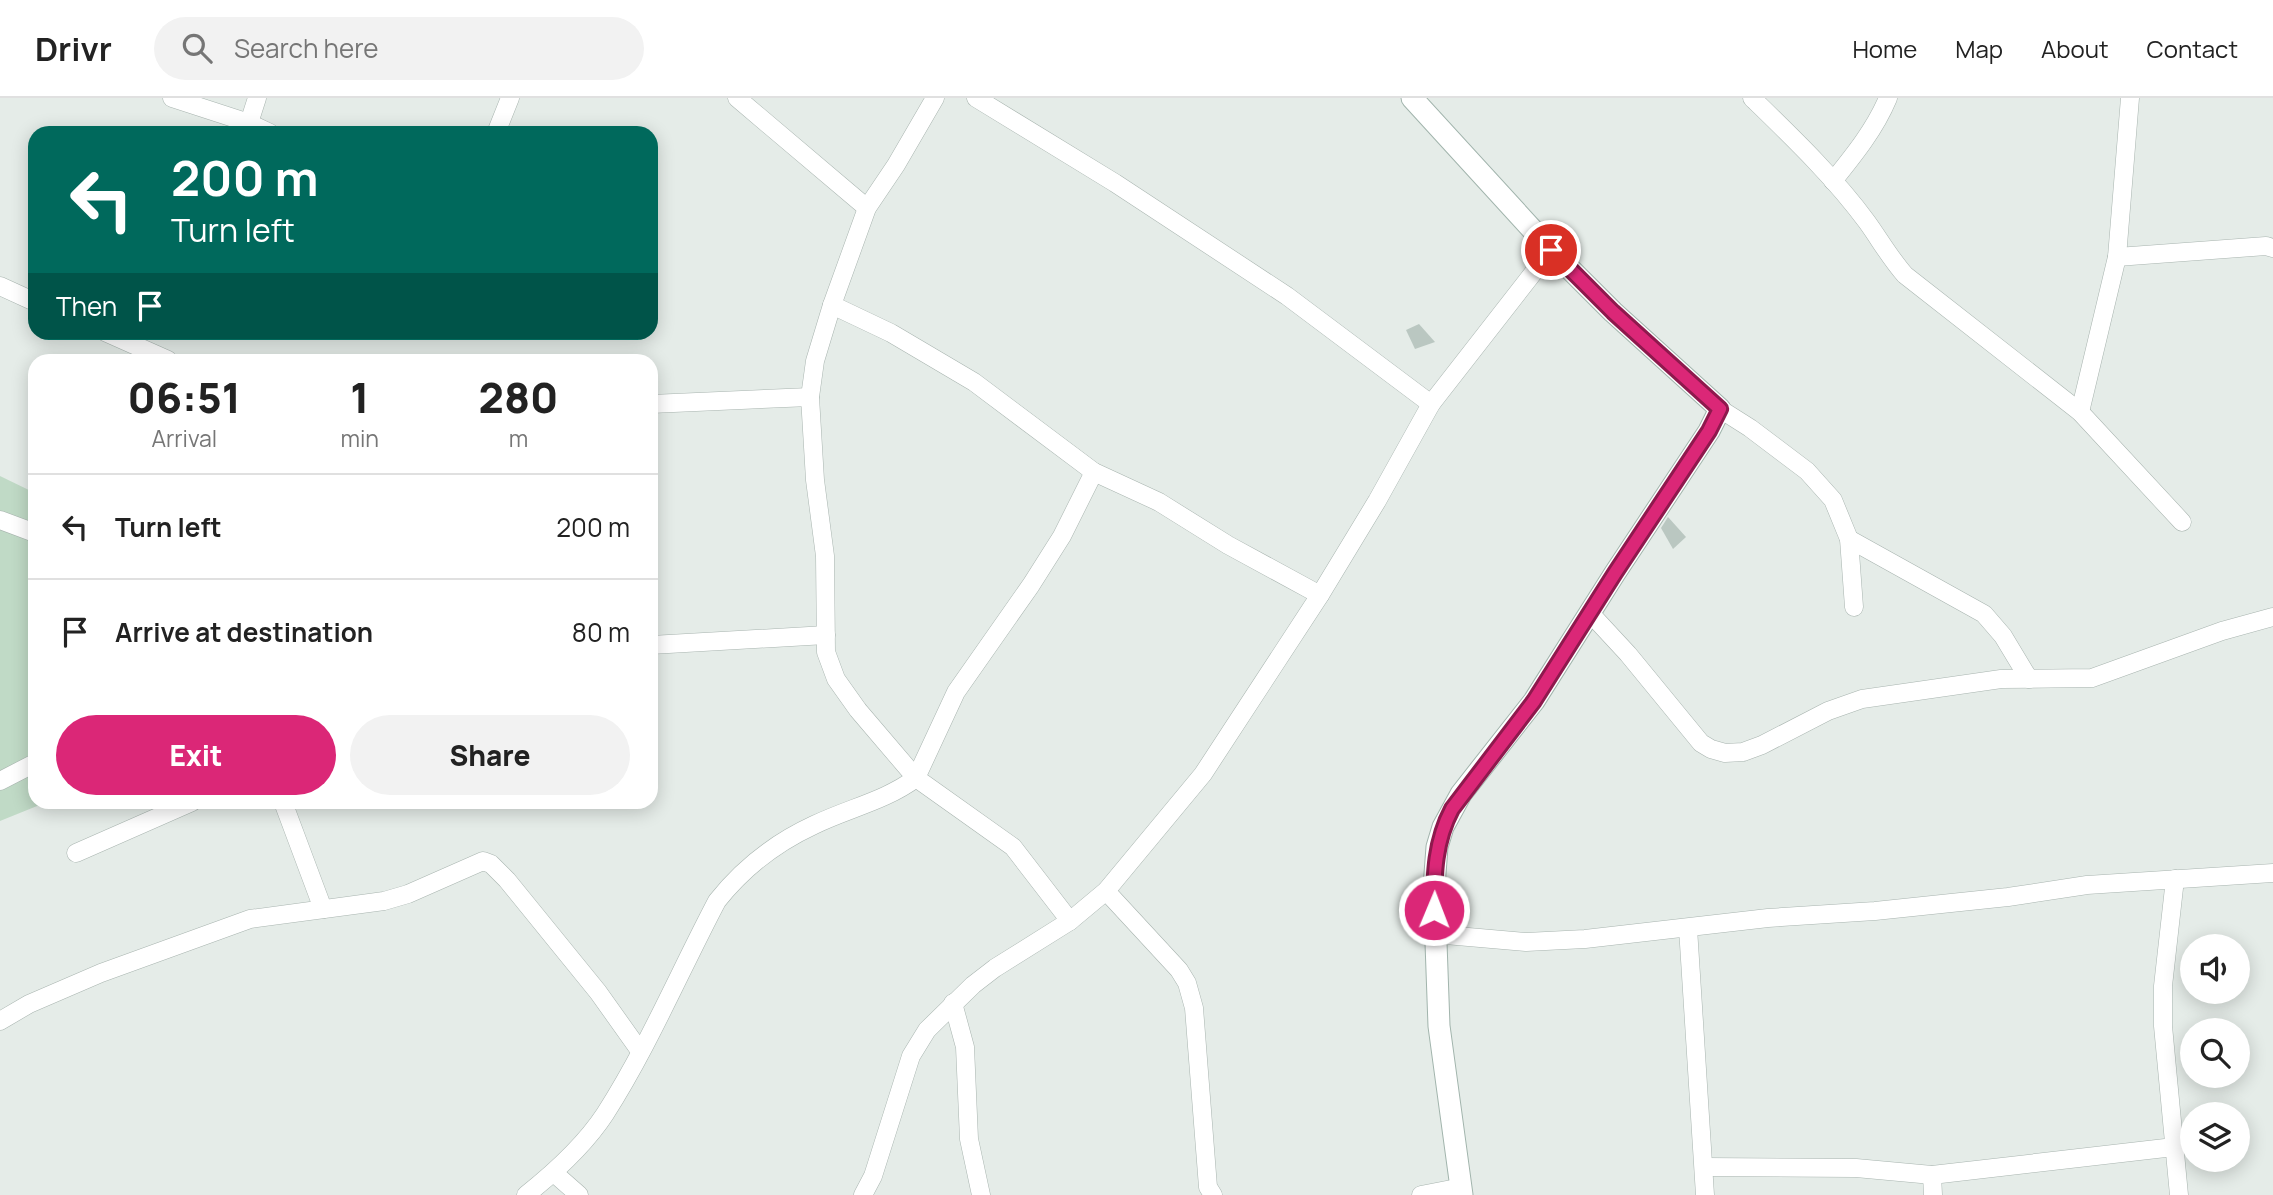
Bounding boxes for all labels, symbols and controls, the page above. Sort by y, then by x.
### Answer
search box [154,17,644,80]
text: Drivr [35,26,112,71]
icon: search [178,29,216,67]
text: Search here [234,30,378,66]
text: Home [1852,32,1917,65]
text: Map [1955,32,2003,65]
text: About [2041,32,2109,65]
text: Contact [2147,32,2238,65]
text: 200 m [171,144,319,211]
icon: left [56,154,147,245]
text: Turn left [171,208,295,252]
pin [1521,220,1581,280]
icon: arrive [1532,231,1570,269]
icon: arrive [131,287,169,325]
text: Then [56,288,117,324]
text: 06:51 [128,368,241,426]
text: 1 [350,368,369,426]
text: 280 [479,368,558,426]
text: Arrival [151,422,217,454]
text: min [340,422,379,454]
text: m [509,422,528,454]
icon: left [56,508,94,546]
text: Turn left [115,509,222,545]
text: 200 m [556,509,630,545]
icon: arrive [56,613,94,651]
text: Arrive at destination [115,614,373,650]
text: 80 m [572,614,630,650]
button: Exit [56,715,336,795]
button: Share [350,715,630,795]
position arrow [1397,873,1471,947]
map controls [2180,934,2250,1172]
button: sound [2180,934,2250,1004]
button: search [2180,1018,2250,1088]
button: layers [2180,1102,2250,1172]

